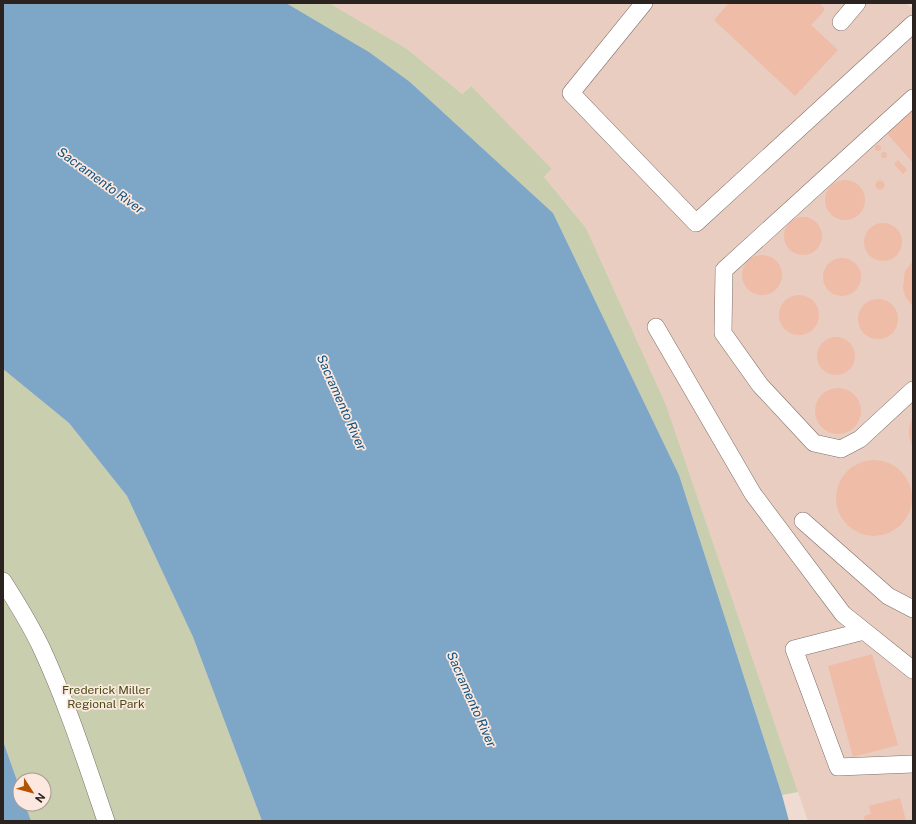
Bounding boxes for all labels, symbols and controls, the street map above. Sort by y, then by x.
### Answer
water label: Sacramento River [55,144,147,217]
water label: Sacramento River [314,352,369,452]
water label: Sacramento River [444,649,499,749]
park label: Frederick Miller Regional Park [62,683,150,711]
north arrow [12,772,52,812]
text: N [33,791,47,805]

